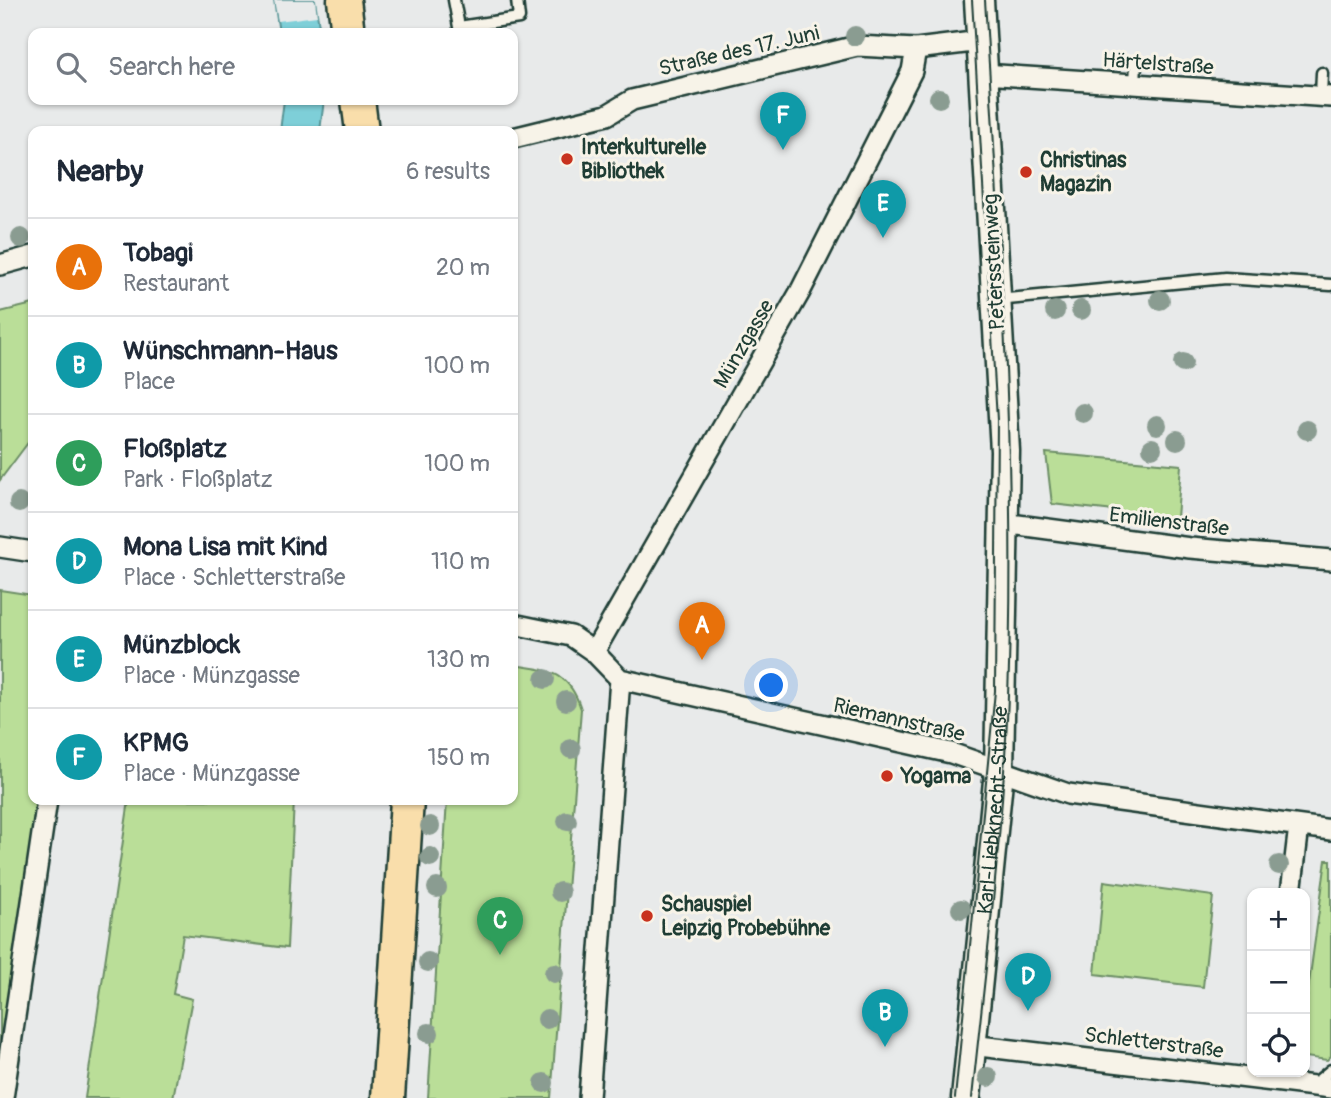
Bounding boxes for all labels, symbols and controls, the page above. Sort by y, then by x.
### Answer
street label: Straße des 17. Juni [656,19,822,83]
search box [28,28,518,105]
street label: Härtelstraße [1101,47,1215,81]
icon: search [52,48,90,86]
text: Search here [108,51,235,83]
pin: F [760,92,806,150]
place label: Interkulturelle Bibliothek [581,134,707,185]
place label: Christinas Magazin [1040,147,1127,198]
marker: Interkulturelle Bibliothek [559,151,575,167]
text: Nearby [56,153,143,190]
text: 6 results [406,157,490,186]
marker: Christinas Magazin [1018,164,1034,180]
pin: E [860,180,906,238]
street label: Peterssteinweg [977,193,1011,331]
text: Tobagi [123,237,193,269]
text: A [72,253,86,282]
text: 20 m [436,253,490,282]
text: Restaurant [123,269,229,298]
street label: Münzgasse [708,294,781,393]
text: Wünschmann-Haus [123,335,338,367]
text: B [72,351,86,380]
text: 100 m [424,351,490,380]
text: Place [123,367,175,396]
text: Floßplatz [123,433,227,465]
text: C [72,449,86,478]
text: 100 m [424,449,490,478]
text: Park · Floßplatz [123,465,272,494]
street label: Emilienstraße [1108,501,1231,543]
text: Mona Lisa mit Kind [123,531,328,563]
text: D [72,547,86,576]
text: 110 m [431,547,490,576]
text: Place · Schletterstraße [123,563,345,592]
pin: A [679,602,725,660]
text: Münzblock [123,629,240,661]
text: E [73,645,85,674]
text: 130 m [427,645,490,674]
text: Place · Münzgasse [123,661,300,690]
your location [754,668,788,702]
street label: Riemannstraße [831,692,968,748]
street label: Karl-Liebknecht-Straße [971,705,1014,916]
text: KPMG [123,727,189,759]
text: F [72,743,86,772]
text: 150 m [427,743,490,772]
text: Place · Münzgasse [123,759,300,788]
place label: Yogama [900,763,972,790]
marker: Yogama [879,768,895,784]
map controls [1247,888,1310,1077]
button: + [1247,888,1310,951]
place label: Schauspiel Leipzig Probebühne [661,891,831,942]
pin: C [477,897,523,955]
marker: Schauspiel Leipzig Probebühne [639,908,655,924]
button: − [1247,951,1310,1014]
pin: D [1005,953,1051,1011]
pin: B [862,989,908,1047]
button: locate [1247,1014,1310,1077]
street label: Schletterstraße [1083,1021,1226,1065]

